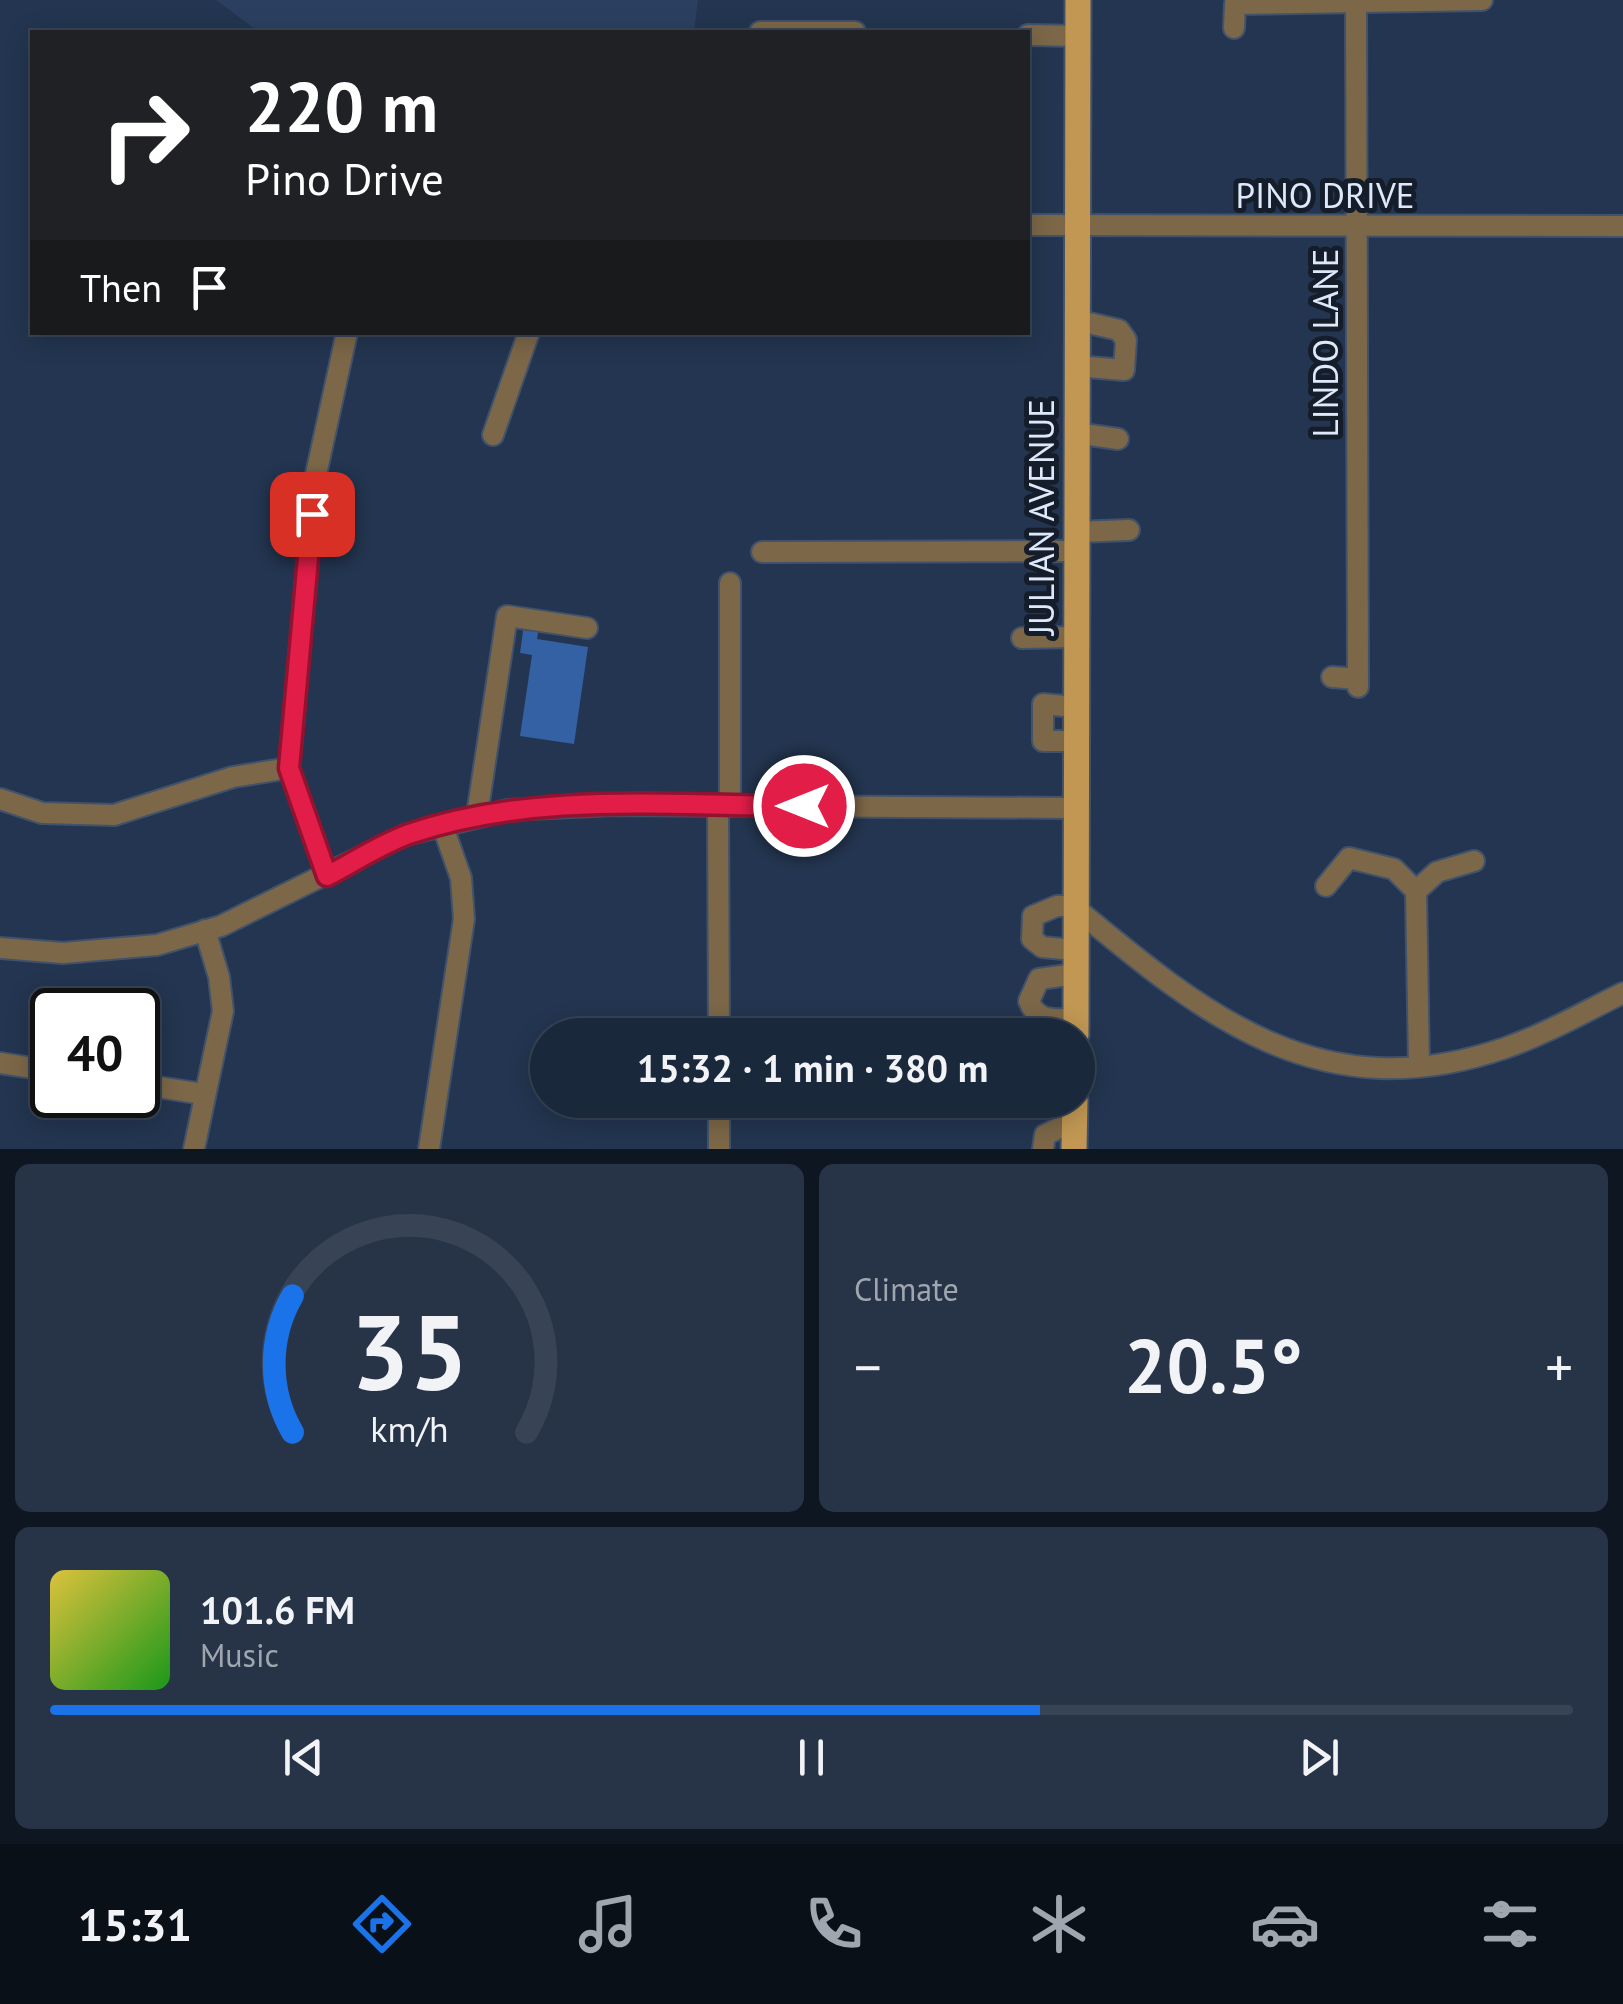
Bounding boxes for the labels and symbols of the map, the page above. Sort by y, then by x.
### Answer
street label: PINO DRIVE [1235,172,1415,218]
street label: LINDO LANE [1302,248,1348,438]
street label: JULIAN AVENUE [1018,399,1064,637]
pin [270,472,355,557]
position arrow [752,754,856,858]
speed limit sign: 40 [30,988,160,1118]

